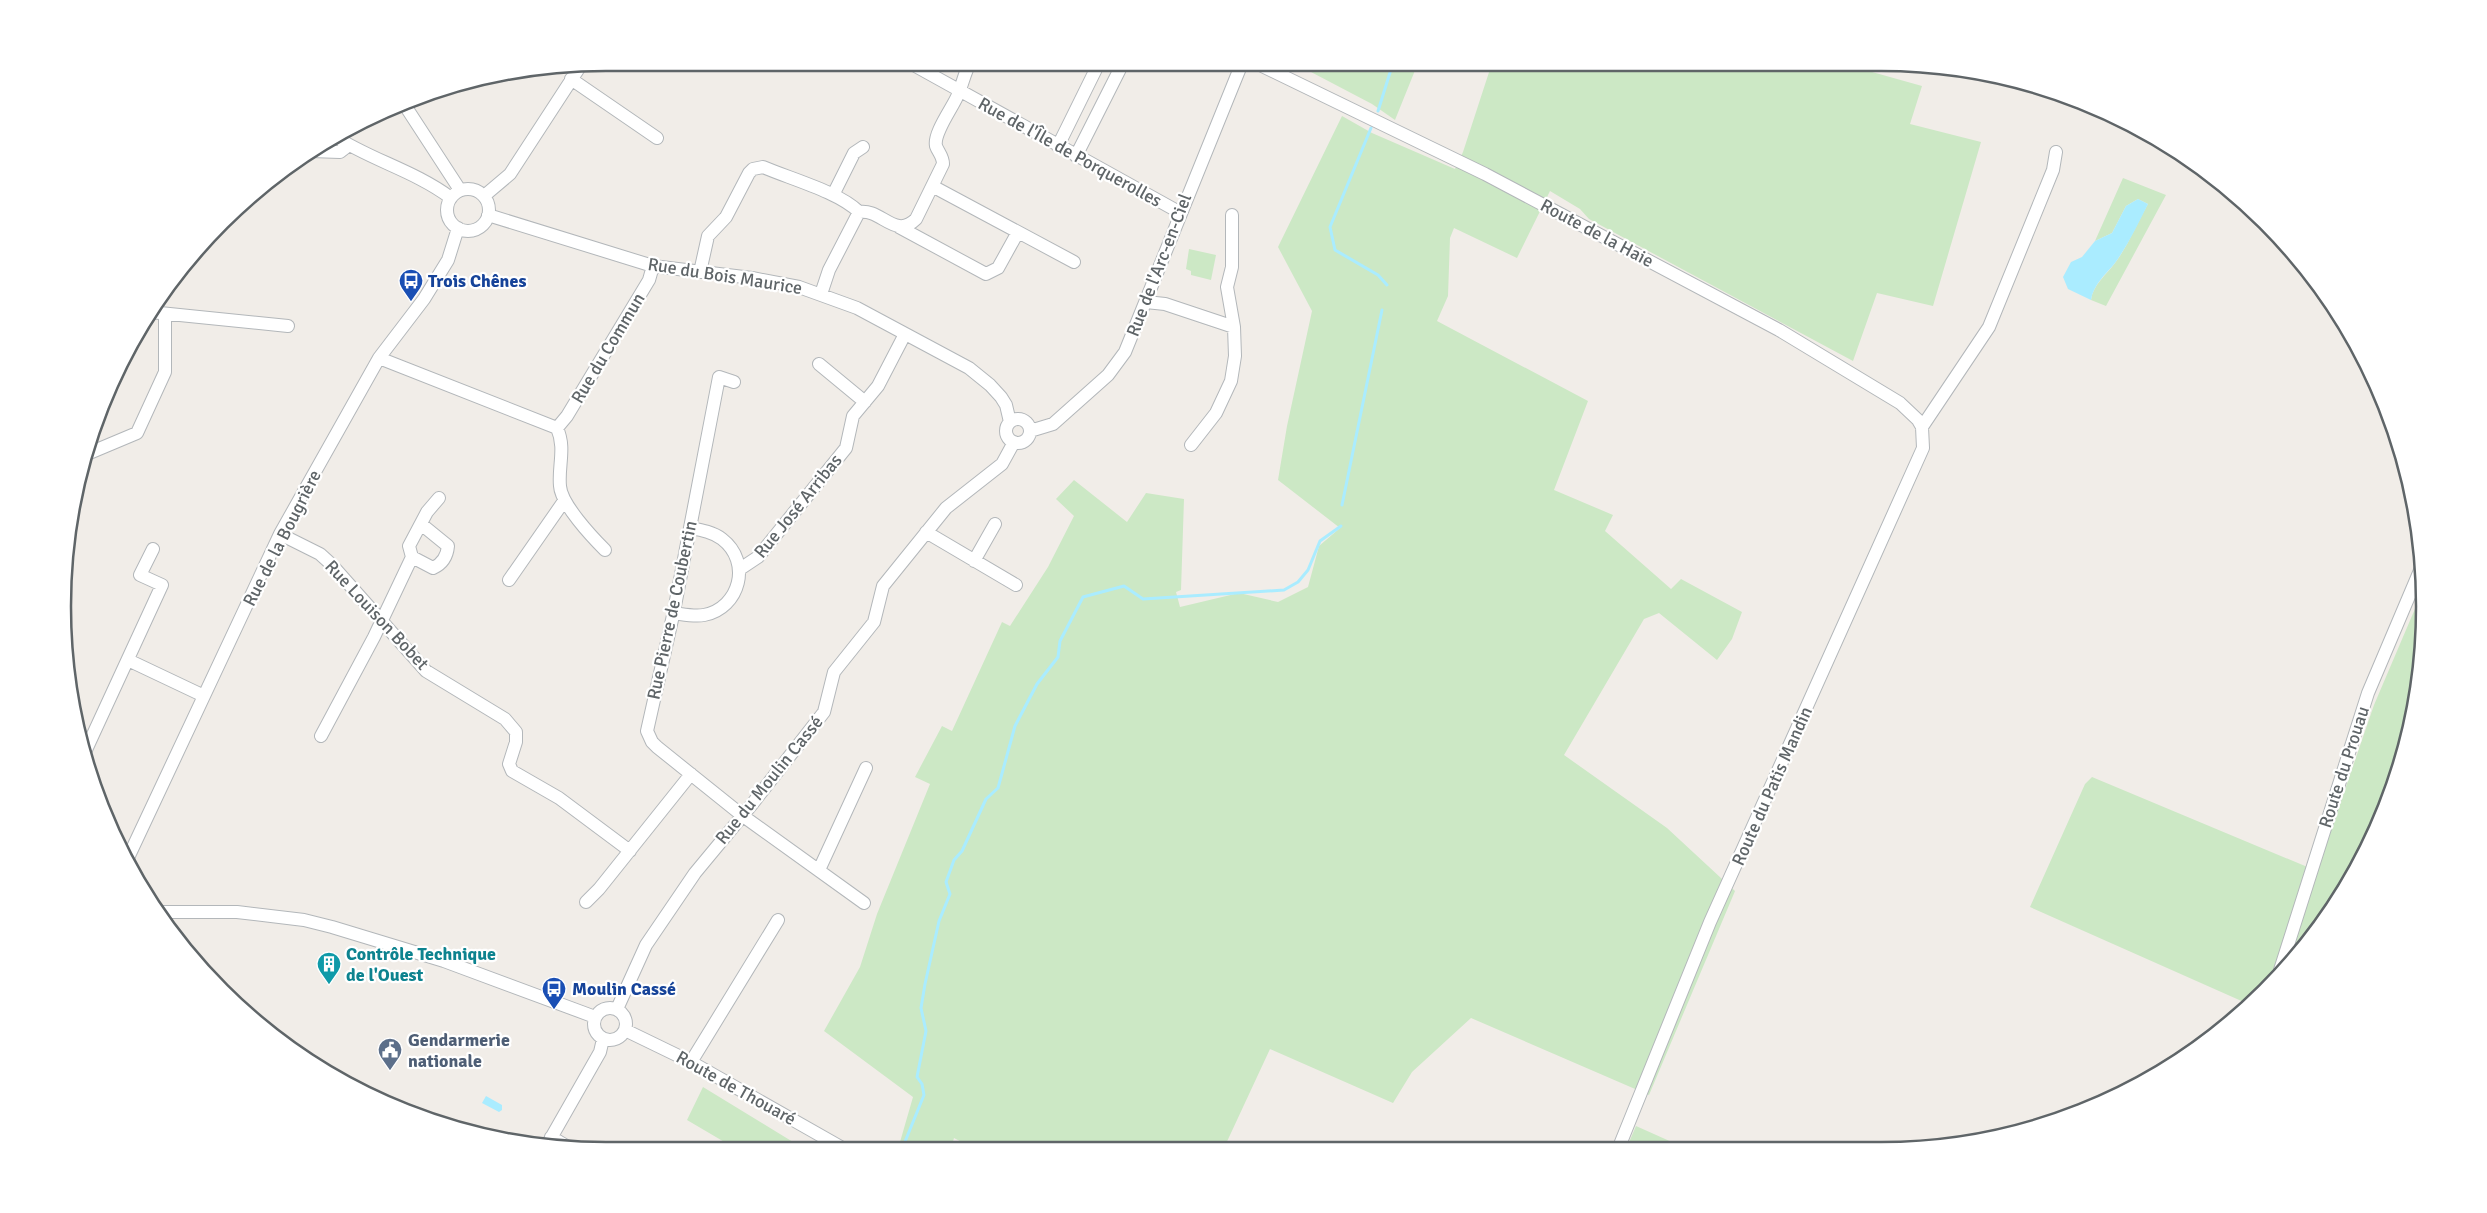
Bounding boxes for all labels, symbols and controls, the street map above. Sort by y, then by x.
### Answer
street label: Rue de l'Île de Porquerolles [974,92,1166,212]
street label: Rue de l'Arc-en-Ciel [1122,190,1196,340]
street label: Route de la Haie [1537,194,1657,272]
street label: Rue du Bois Maurice [646,253,804,299]
bus stop icon: Trois Chênes [398,268,424,302]
place label: Trois Chênes [428,270,526,292]
street label: Rue du Commun [566,289,650,407]
street label: Rue José Arribas [749,449,847,562]
street label: Rue de la Bougrière [238,466,326,610]
street label: Rue Pierre de Coubertin [642,519,702,701]
street label: Rue Louison Bobet [320,555,434,675]
street label: Route du Patis Mandin [1727,703,1817,869]
street label: Route du Prouau [2314,703,2374,831]
street label: Rue du Moulin Cassé [710,711,828,849]
place label: Contrôle Technique de l'Ouest [346,943,496,986]
building icon: Contrôle Technique de l'Ouest [316,951,342,985]
bus stop icon: Moulin Cassé [541,976,567,1010]
place label: Moulin Cassé [572,978,676,1000]
place label: Gendarmerie nationale [408,1029,510,1072]
public building icon: Gendarmerie nationale [377,1037,403,1071]
street label: Route de Thouaré [672,1046,800,1130]

